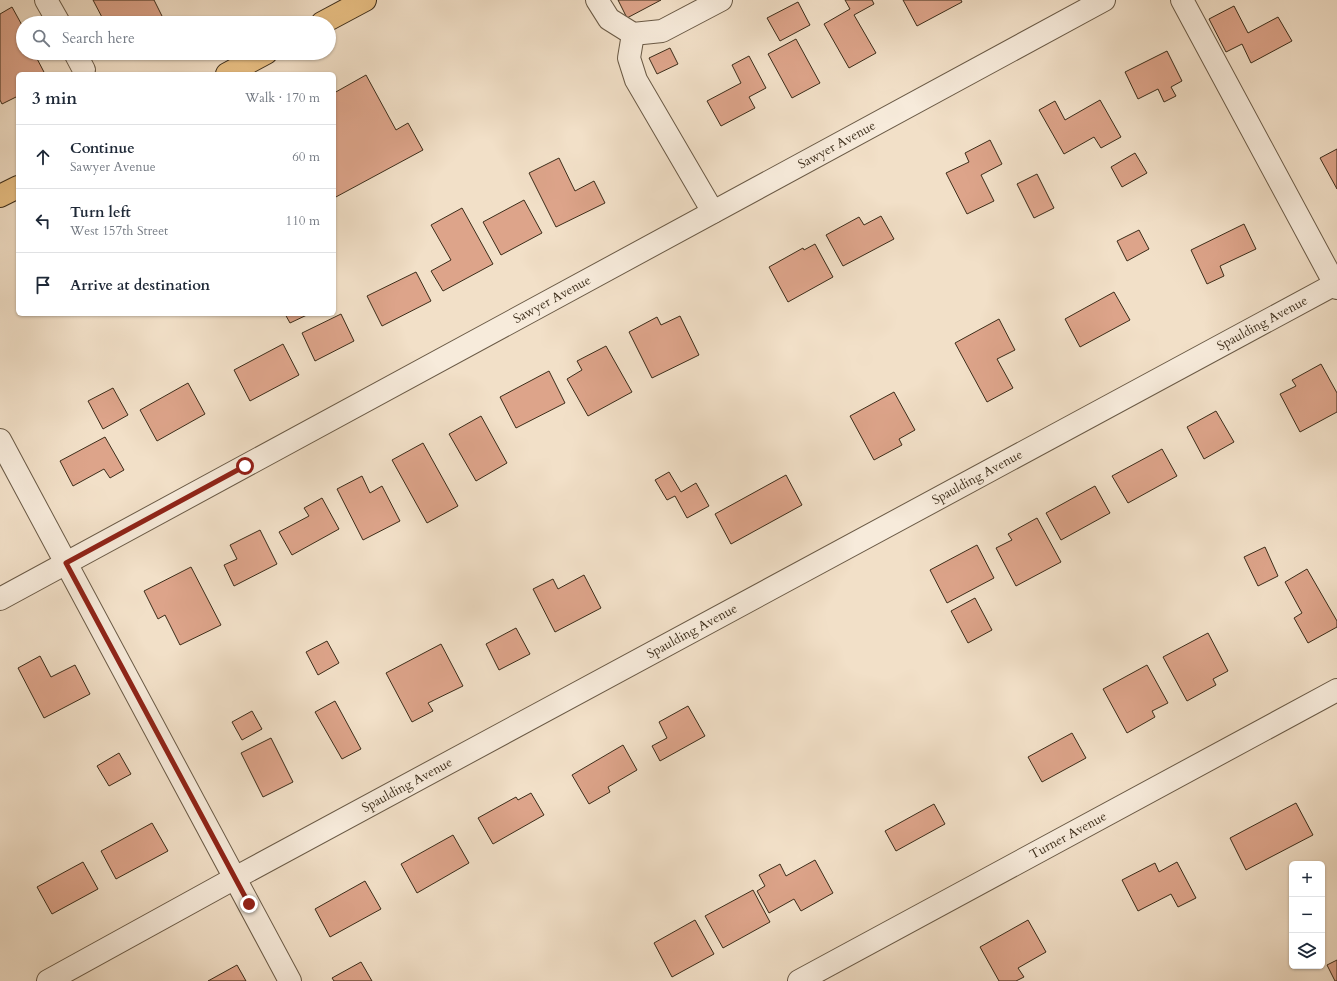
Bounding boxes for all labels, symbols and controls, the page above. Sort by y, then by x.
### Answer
search box [16,16,336,60]
icon: search [30,27,52,49]
text: Search here [62,28,135,48]
text: 3 min [32,87,77,110]
text: Walk · 170 m [245,89,320,107]
street label: Sawyer Avenue [795,117,879,173]
text: Continue [70,138,135,158]
icon: ahead [32,146,54,168]
text: 60 m [292,148,320,166]
text: Sawyer Avenue [70,158,156,176]
text: Turn left [70,202,131,222]
icon: left [32,210,54,232]
text: 110 m [286,212,320,230]
text: West 157th Street [70,222,168,240]
street label: Sawyer Avenue [510,271,594,328]
icon: arrive [32,274,54,296]
text: Arrive at destination [70,275,210,295]
street label: Spaulding Avenue [1214,291,1311,355]
street label: Spaulding Avenue [929,445,1026,509]
route start [236,457,254,475]
street label: Spaulding Avenue [644,599,741,663]
street label: Spaulding Avenue [359,753,456,817]
street label: Turner Avenue [1026,807,1110,864]
map controls [1289,861,1325,969]
button: + [1289,861,1325,897]
route end [240,895,258,913]
button: − [1289,897,1325,933]
button: layers [1289,933,1325,969]

